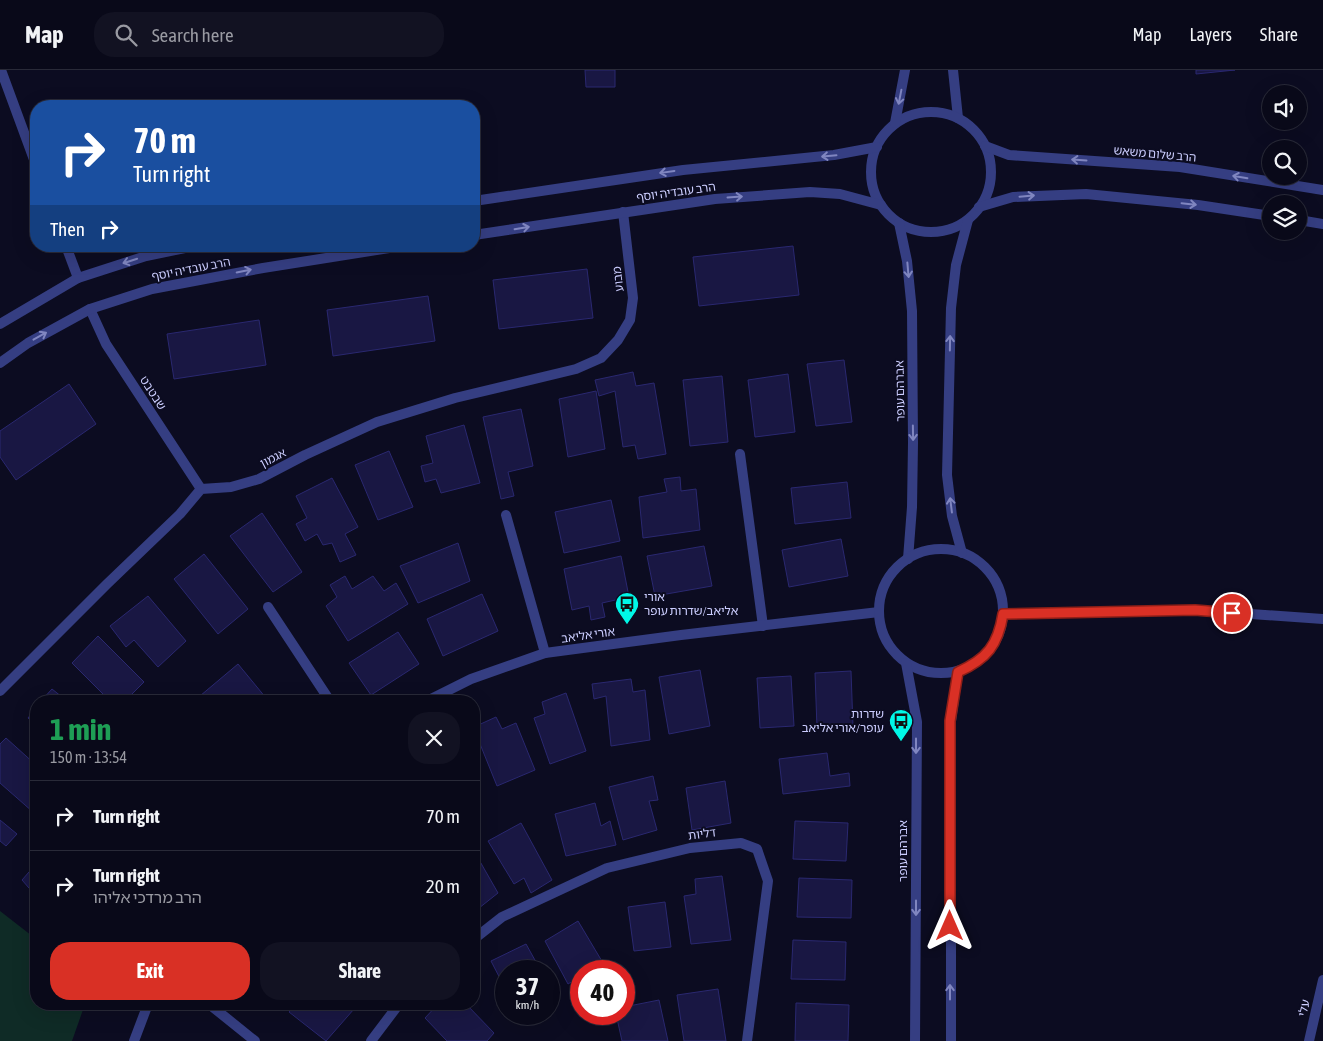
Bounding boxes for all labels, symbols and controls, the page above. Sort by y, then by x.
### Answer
search box [94,12,444,57]
text: Map [25,21,64,48]
icon: search [112,21,140,49]
text: Search here [152,24,234,46]
text: Map [1132,24,1161,45]
text: Layers [1189,24,1232,45]
text: Share [1260,24,1298,45]
map controls [1262,85,1307,240]
button: sound [1262,85,1307,130]
one-way arrow [895,88,904,104]
icon: right [50,120,115,185]
text: 70 m [133,120,196,160]
button: search [1262,140,1307,185]
street label: הרב שלום משאש [1113,143,1197,165]
one-way arrow [821,151,837,160]
one-way arrow [1071,156,1087,165]
text: Turn right [133,161,210,187]
one-way arrow [659,167,675,177]
one-way arrow [1233,171,1249,181]
street label: הרב עובדיה יוסף [635,179,717,205]
one-way arrow [1018,191,1034,201]
one-way arrow [726,193,742,202]
button: layers [1262,195,1307,240]
one-way arrow [1180,199,1196,209]
icon: right [95,215,123,243]
text: Then [50,218,85,240]
one-way arrow [514,222,530,232]
street label: הרב עובדיה יוסף [150,254,232,284]
one-way arrow [123,257,139,266]
one-way arrow [903,262,913,278]
street label: מבוע [609,265,627,293]
one-way arrow [235,266,251,276]
one-way arrow [33,331,48,341]
one-way arrow [945,335,955,352]
street label: אברהם עופר [892,360,908,422]
street label: שבטבט [137,373,169,413]
one-way arrow [908,424,918,441]
street label: אגמון [258,445,289,470]
one-way arrow [946,498,956,514]
place label: אורי אליאב/שדרות עופר [644,590,739,618]
bus stop icon: אורי אליאב/שדרות עופר [614,591,640,625]
pin [1211,592,1253,634]
icon: arrive [1218,599,1246,627]
street label: אורי אליאב [560,624,616,646]
place label: שדרות עופר/אורי אליאב [802,707,884,735]
bus stop icon: שדרות עופר/אורי אליאב [888,708,914,742]
text: 1 min [50,712,111,746]
button: close [408,712,460,764]
one-way arrow [912,737,921,753]
text: 150 m · 13:54 [50,748,127,766]
icon: right [50,802,78,830]
text: Turn right [93,805,160,827]
text: 70 m [426,805,460,827]
street label: אברהם עופר [896,820,910,882]
street label: דליות [687,825,717,843]
text: Turn right [93,864,160,886]
icon: right [50,872,78,900]
text: 20 m [426,875,460,897]
text: הרב מרדכי אליהו [93,888,202,906]
position arrow [923,899,975,951]
one-way arrow [911,900,921,916]
button: Exit [50,942,250,1000]
button: Share [260,942,460,1000]
speed limit sign: 40 [570,960,635,1025]
text: 37 [516,972,539,1000]
one-way arrow [945,985,955,1001]
text: km/h [516,998,539,1012]
street label: עלי [1295,998,1313,1018]

